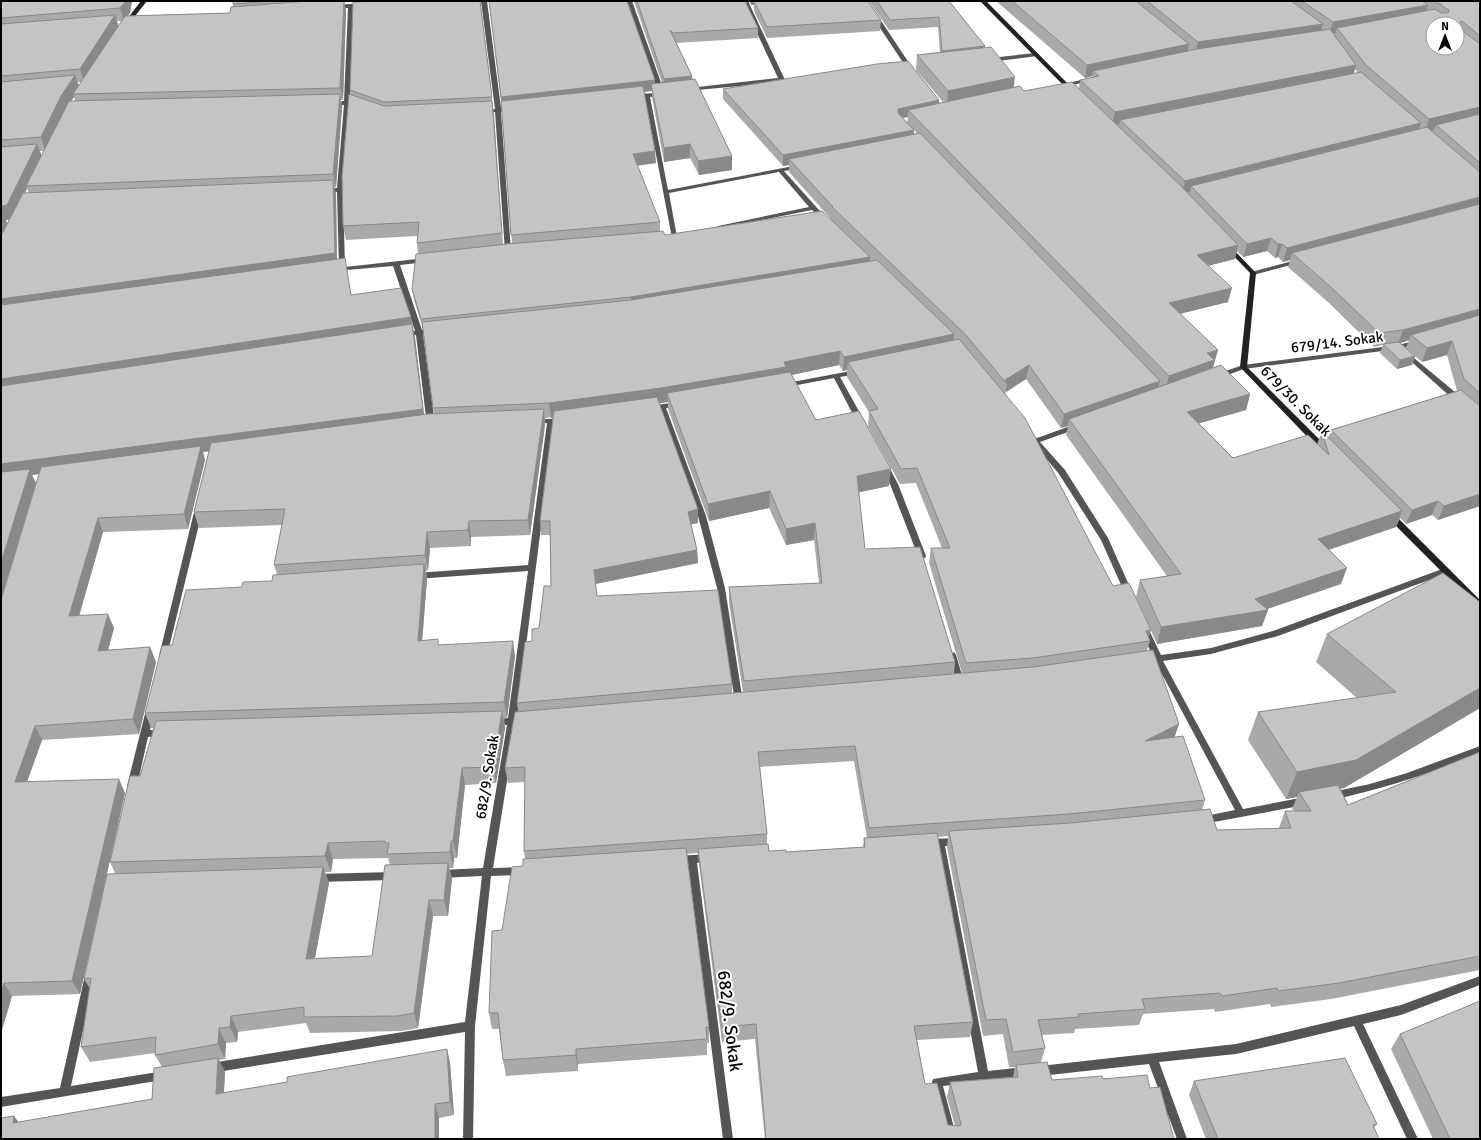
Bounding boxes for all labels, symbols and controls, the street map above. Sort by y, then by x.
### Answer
north arrow [1425,16,1465,56]
text: N [1441,20,1449,33]
street label: 679/14. Sokak [1290,327,1385,357]
street label: 679/30. Sokak [1257,362,1336,441]
street label: 682/9. Sokak [471,733,503,820]
street label: 682/9. Sokak [713,969,747,1073]

